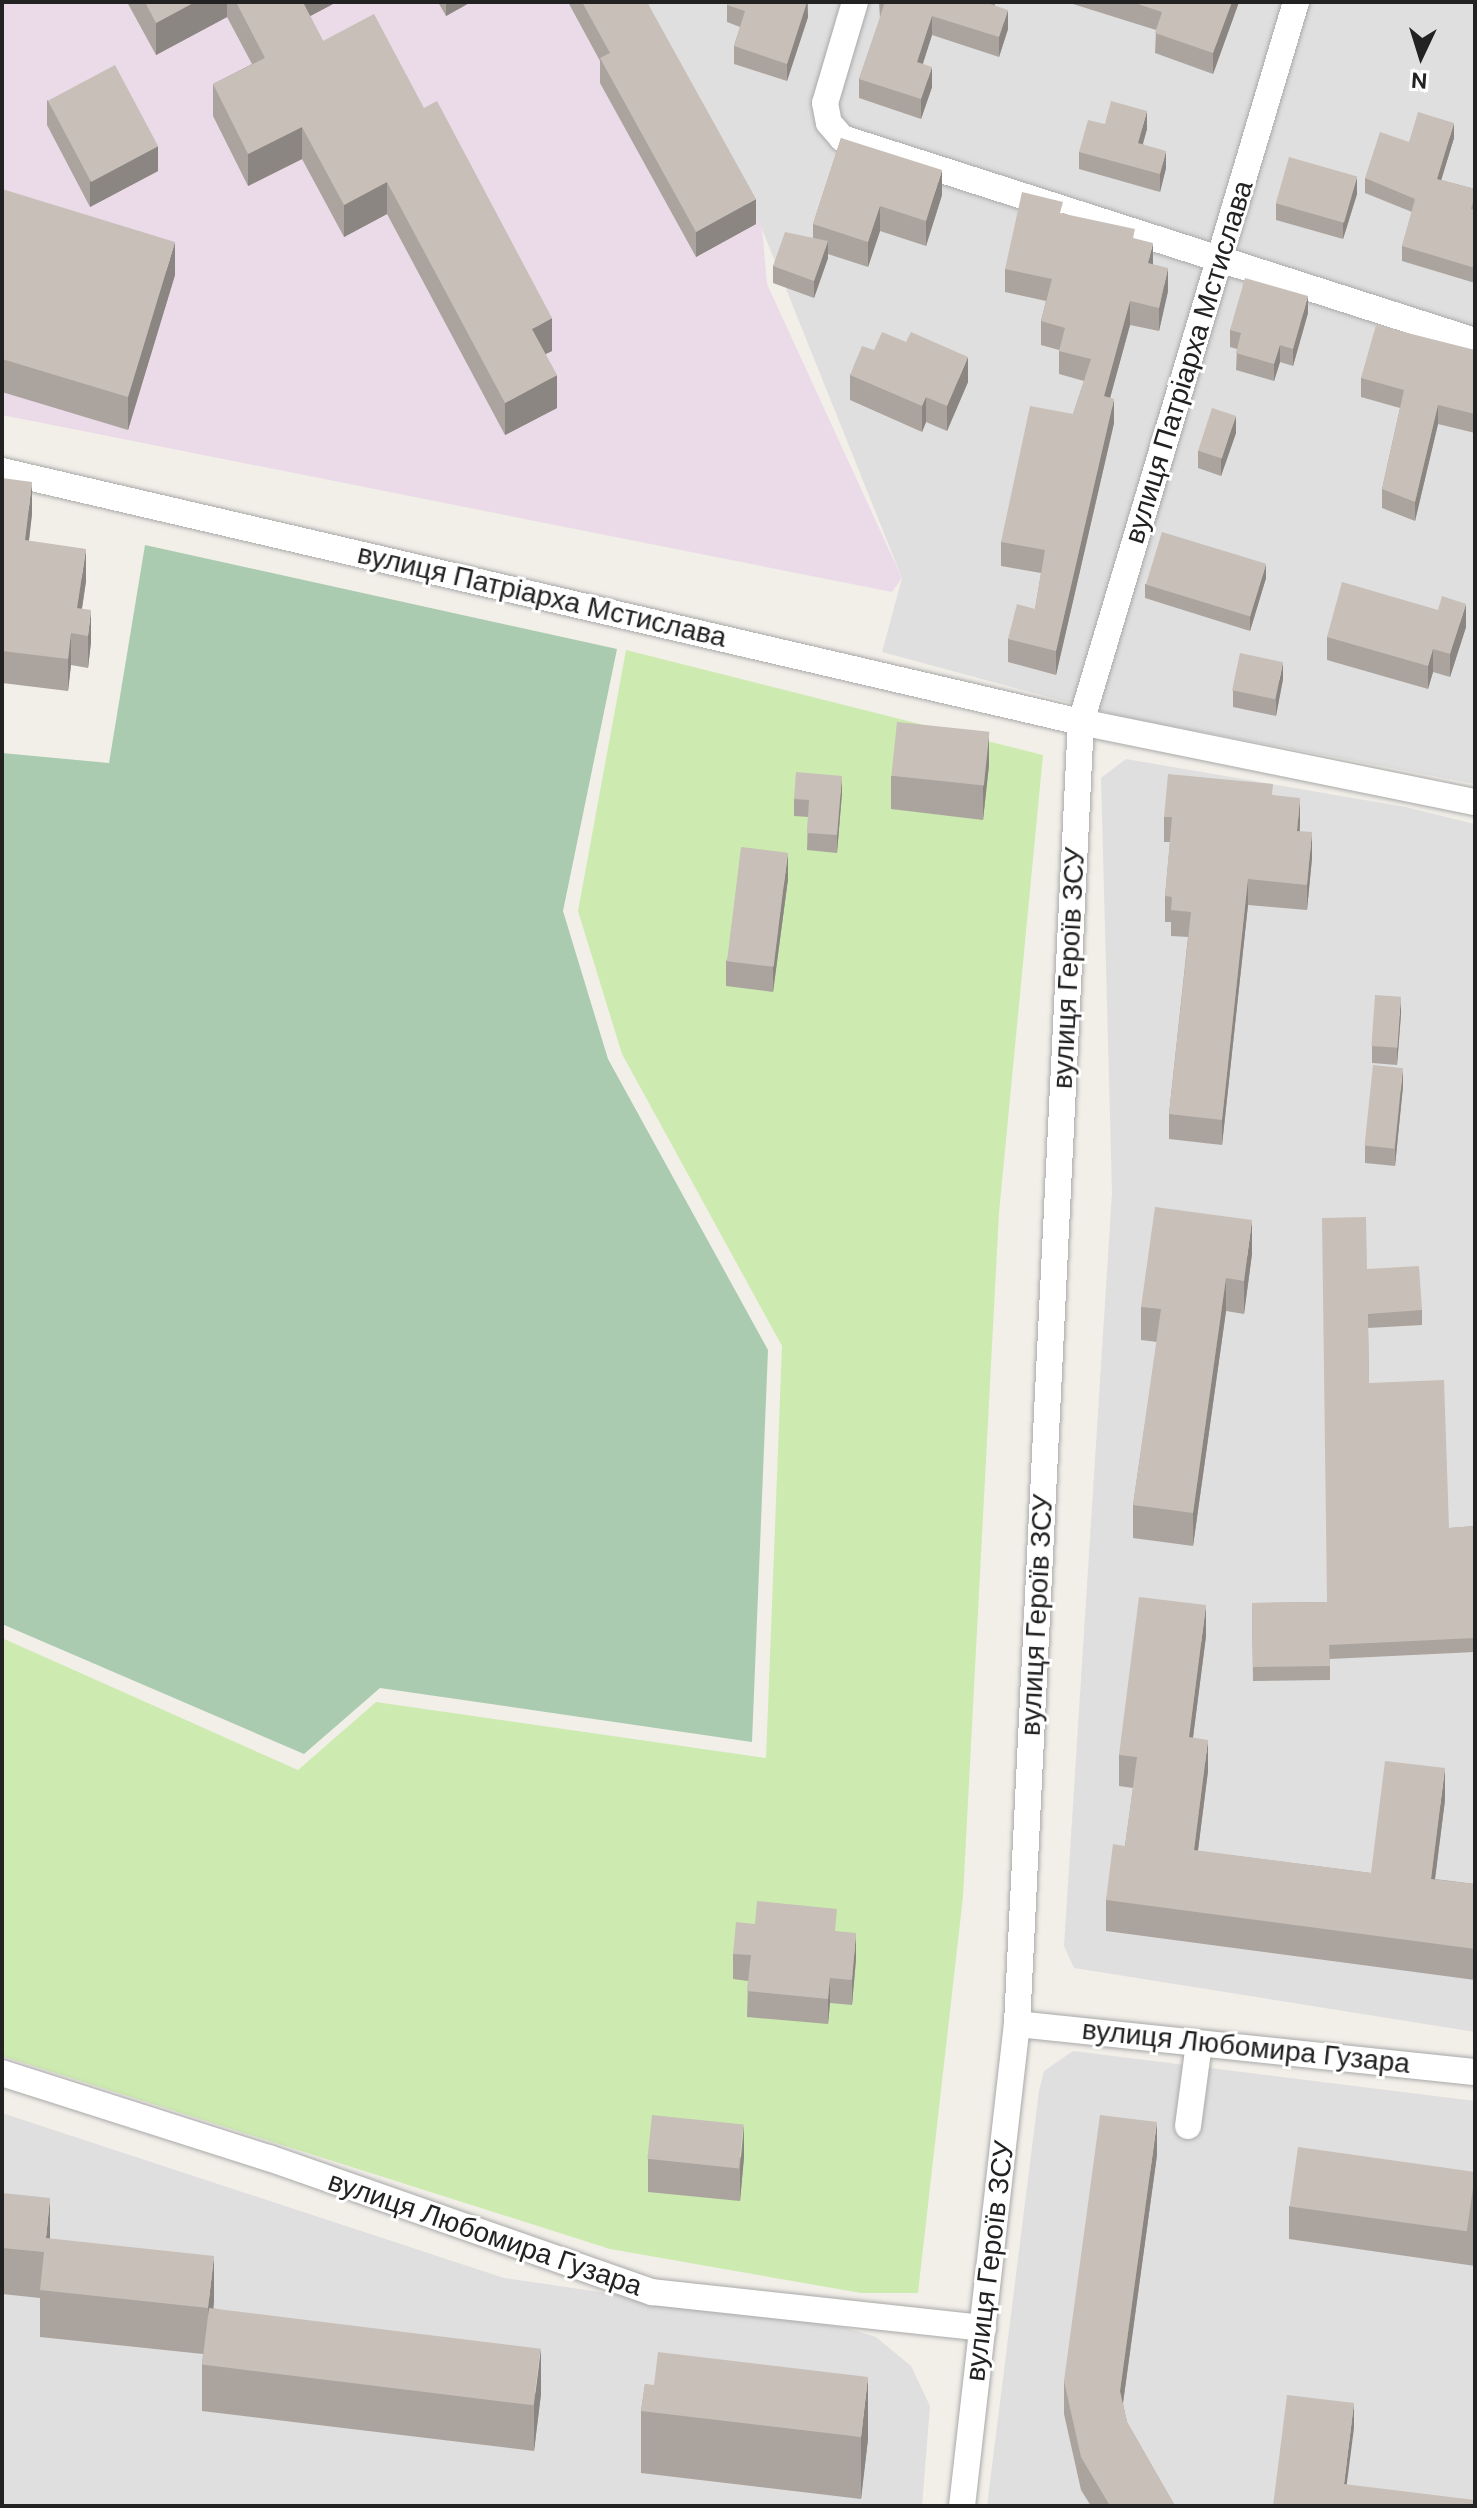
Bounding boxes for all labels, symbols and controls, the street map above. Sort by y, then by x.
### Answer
north arrow [1381,16,1461,96]
text: N [1410,65,1428,95]
street label: вулиця Патріарха Мстислава [1118,177,1260,547]
street label: вулиця Патріарха Мстислава [354,537,730,655]
street label: вулиця Героїв ЗСУ [1046,846,1092,1090]
street label: вулиця Героїв ЗСУ [1014,1493,1060,1737]
street label: вулиця Любомира Гузара [1080,2013,1412,2081]
street label: вулиця Героїв ЗСУ [959,2139,1021,2383]
street label: вулиця Любомира Гузара [324,2164,646,2304]

